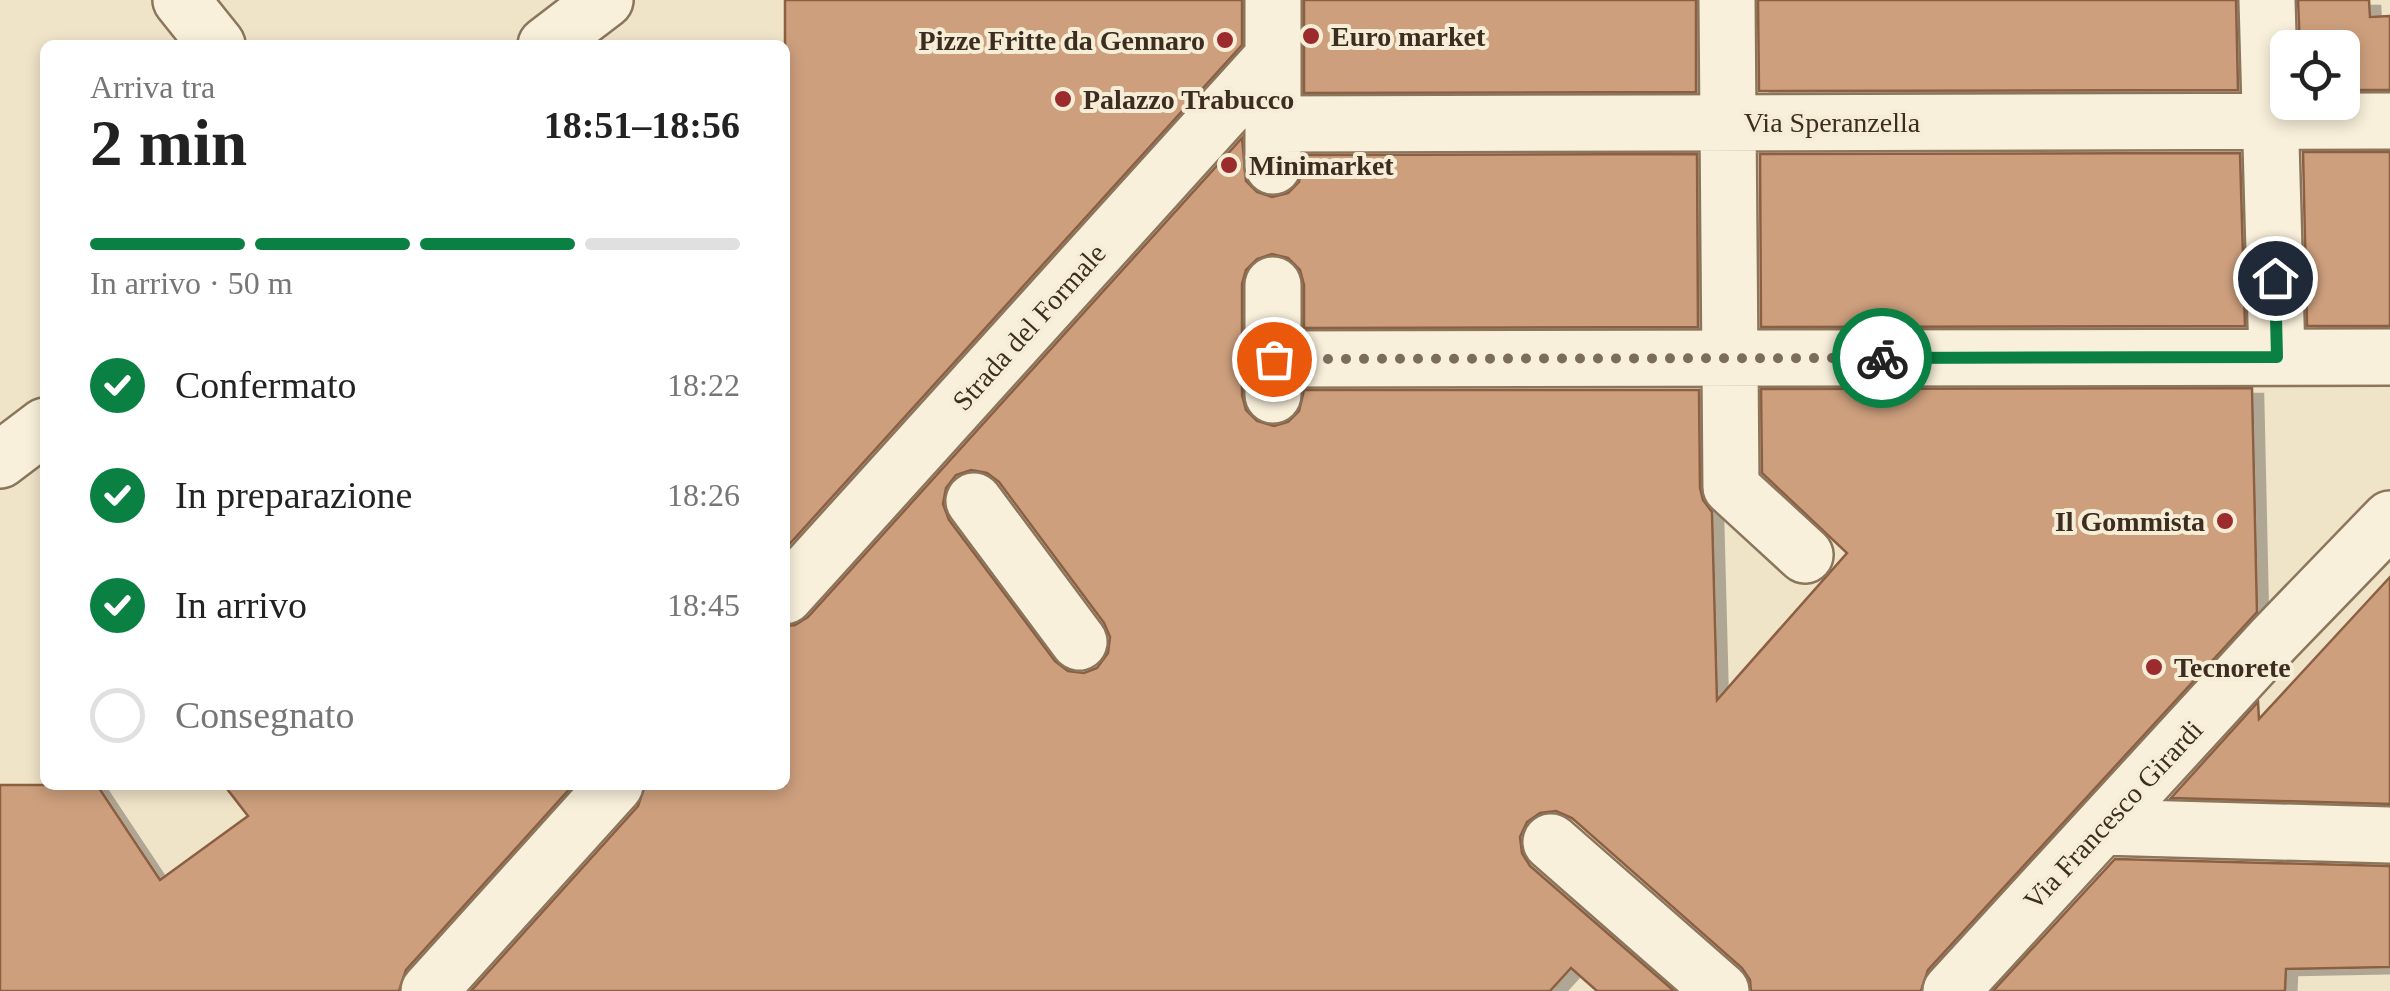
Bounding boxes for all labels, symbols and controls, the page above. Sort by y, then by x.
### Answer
place label: Euro market [1331,21,1486,52]
place label: Pizze Fritte da Gennaro [919,25,1205,56]
marker: Euro market [1300,25,1322,47]
marker: Pizze Fritte da Gennaro [1214,29,1236,51]
map controls [2270,30,2360,120]
button: locate [2270,30,2360,120]
text: Arriva tra [90,69,215,105]
place label: Palazzo Trabucco [1083,84,1294,115]
marker: Palazzo Trabucco [1052,88,1074,110]
text: 18:51–18:56 [544,104,740,146]
text: 2 min [90,107,247,179]
street label: Via Speranzella [1744,107,1921,138]
place label: Minimarket [1249,150,1394,181]
marker: Minimarket [1218,154,1240,176]
pin [2233,236,2318,321]
street label: Strada del Formale [946,237,1112,417]
icon: home [2248,251,2303,306]
text: In arrivo · 50 m [90,265,293,301]
courier [1832,308,1932,408]
pin [1232,317,1317,402]
icon: bike [1855,331,1910,386]
icon: bag [1247,332,1302,387]
icon: check [90,358,145,413]
text: Confermato [175,364,357,406]
text: 18:22 [667,367,740,403]
icon: check [90,468,145,523]
text: In preparazione [175,474,412,516]
text: 18:26 [667,477,740,513]
place label: Il Gommista [2055,506,2205,537]
marker: Il Gommista [2214,510,2236,532]
icon: check [90,578,145,633]
text: In arrivo [175,584,307,626]
text: 18:45 [667,587,740,623]
place label: Tecnorete [2174,652,2291,683]
marker: Tecnorete [2143,656,2165,678]
text: Consegnato [175,694,354,736]
street label: Via Francesco Girardi [2017,714,2209,916]

